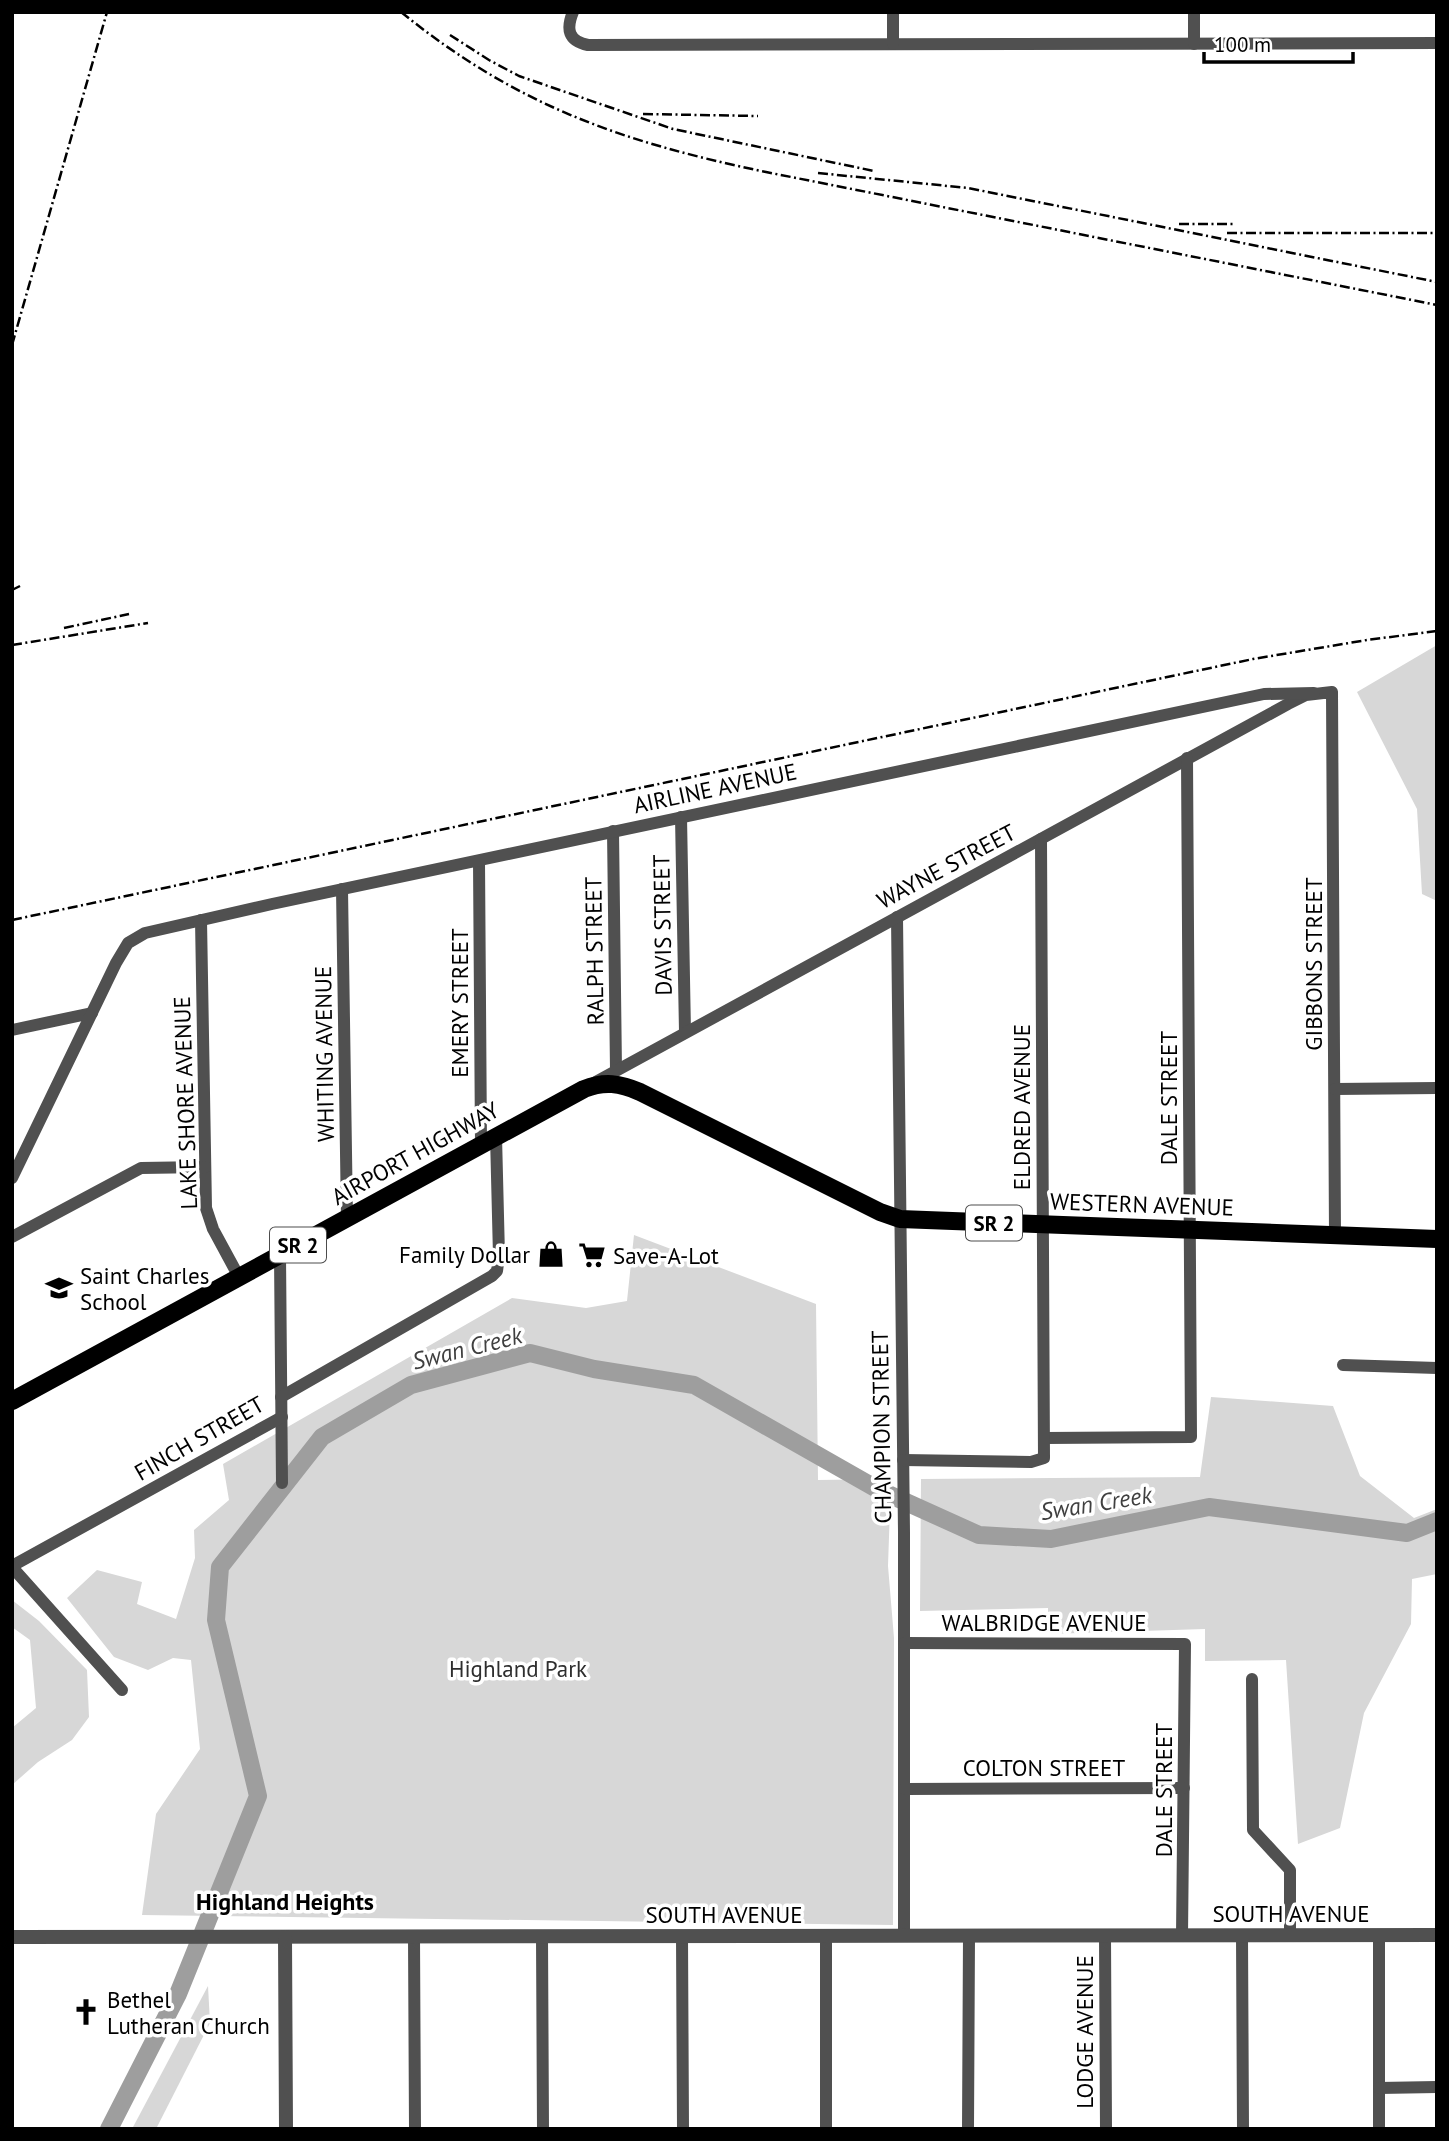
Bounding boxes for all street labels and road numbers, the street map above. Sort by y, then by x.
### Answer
street label: AIRLINE AVENUE [631,757,799,819]
street label: WAYNE STREET [872,817,1021,915]
street label: DAVIS STREET [646,854,678,996]
street label: RALPH STREET [578,876,610,1026]
street label: GIBBONS STREET [1299,877,1328,1051]
street label: EMERY STREET [445,928,474,1078]
street label: WHITING AVENUE [308,966,340,1142]
street label: LAKE SHORE AVENUE [167,996,203,1210]
street label: ELDRED AVENUE [1007,1024,1036,1190]
street label: DALE STREET [1154,1031,1183,1165]
street label: AIRPORT HIGHWAY [326,1095,504,1211]
street label: WESTERN AVENUE [1050,1186,1234,1222]
road number: SR 2 [966,1206,1022,1240]
road number: SR 2 [270,1228,326,1262]
street label: CHAMPION STREET [865,1330,897,1524]
street label: FINCH STREET [129,1389,269,1487]
street label: WALBRIDGE AVENUE [941,1608,1147,1637]
street label: DALE STREET [1149,1723,1178,1857]
street label: COLTON STREET [963,1753,1125,1782]
street label: SOUTH AVENUE [1212,1899,1370,1928]
street label: SOUTH AVENUE [645,1900,803,1929]
street label: LODGE AVENUE [1070,1955,1099,2109]

